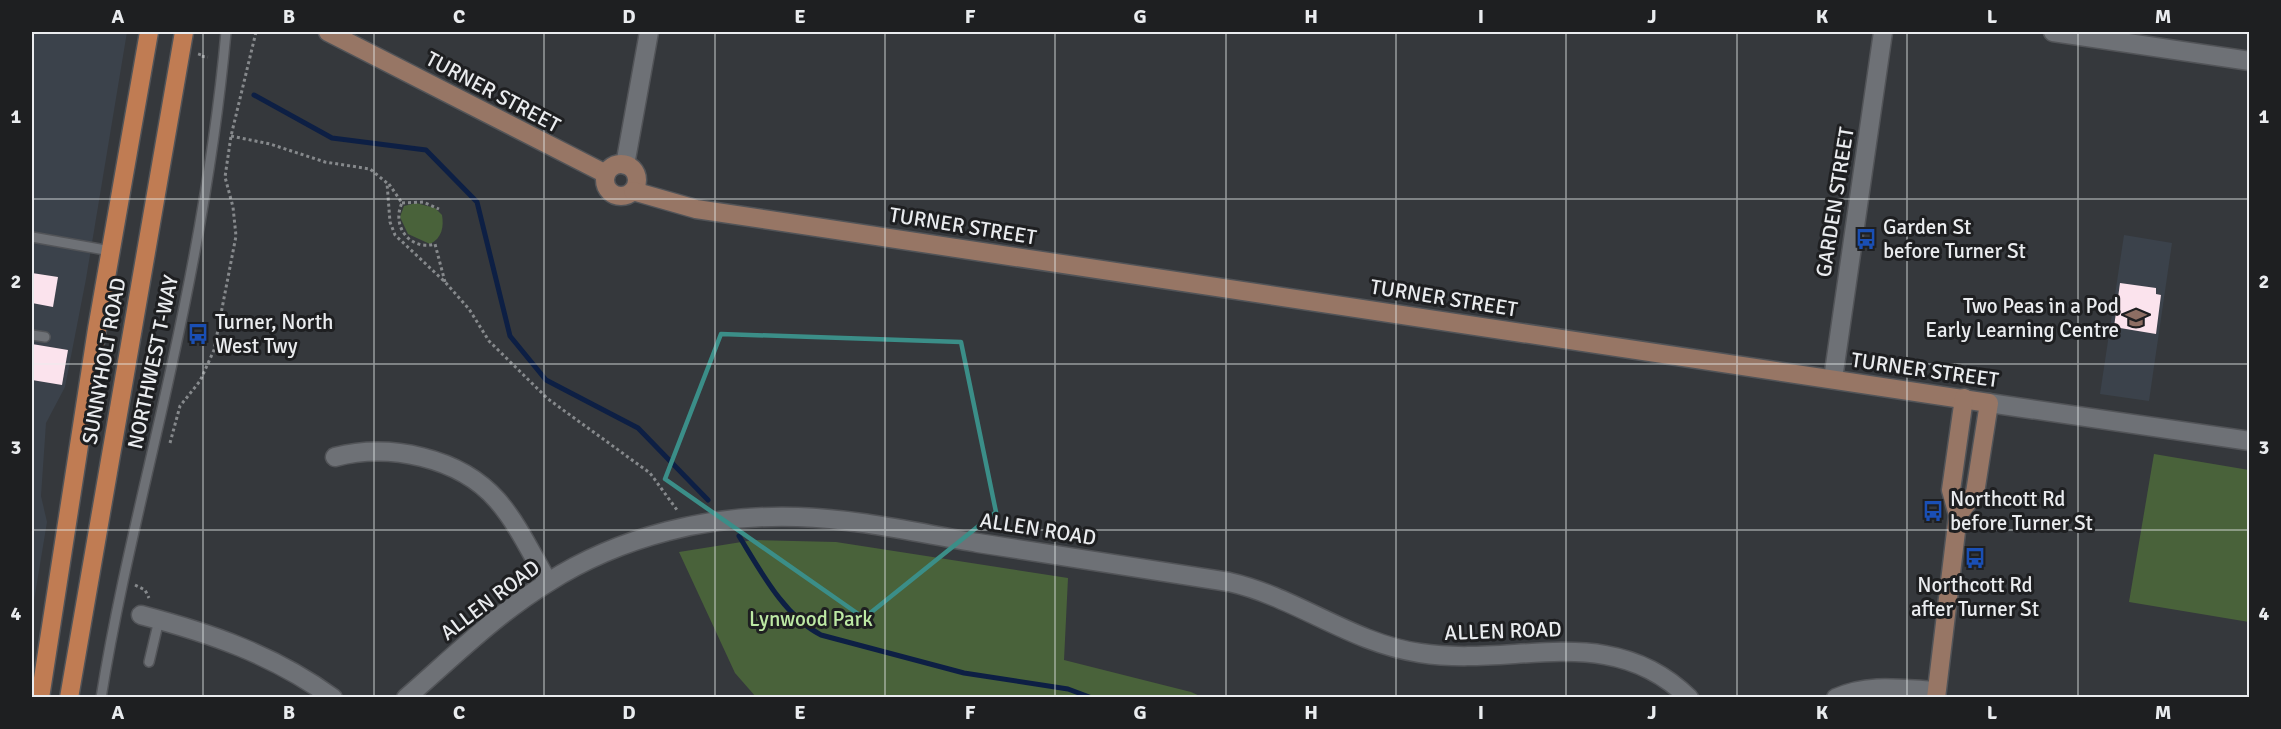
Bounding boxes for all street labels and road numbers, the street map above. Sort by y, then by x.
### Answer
street label: TURNER STREET [421,46,565,139]
street label: GARDEN STREET [1810,124,1860,279]
street label: TURNER STREET [888,202,1039,251]
street label: NORTHWEST T-WAY [122,272,184,451]
street label: TURNER STREET [1369,274,1520,323]
street label: SUNNYHOLT ROAD [77,276,131,446]
street label: TURNER STREET [1850,347,2001,393]
street label: ALLEN ROAD [978,507,1098,551]
street label: ALLEN ROAD [435,554,545,646]
street label: ALLEN ROAD [1444,616,1562,646]

